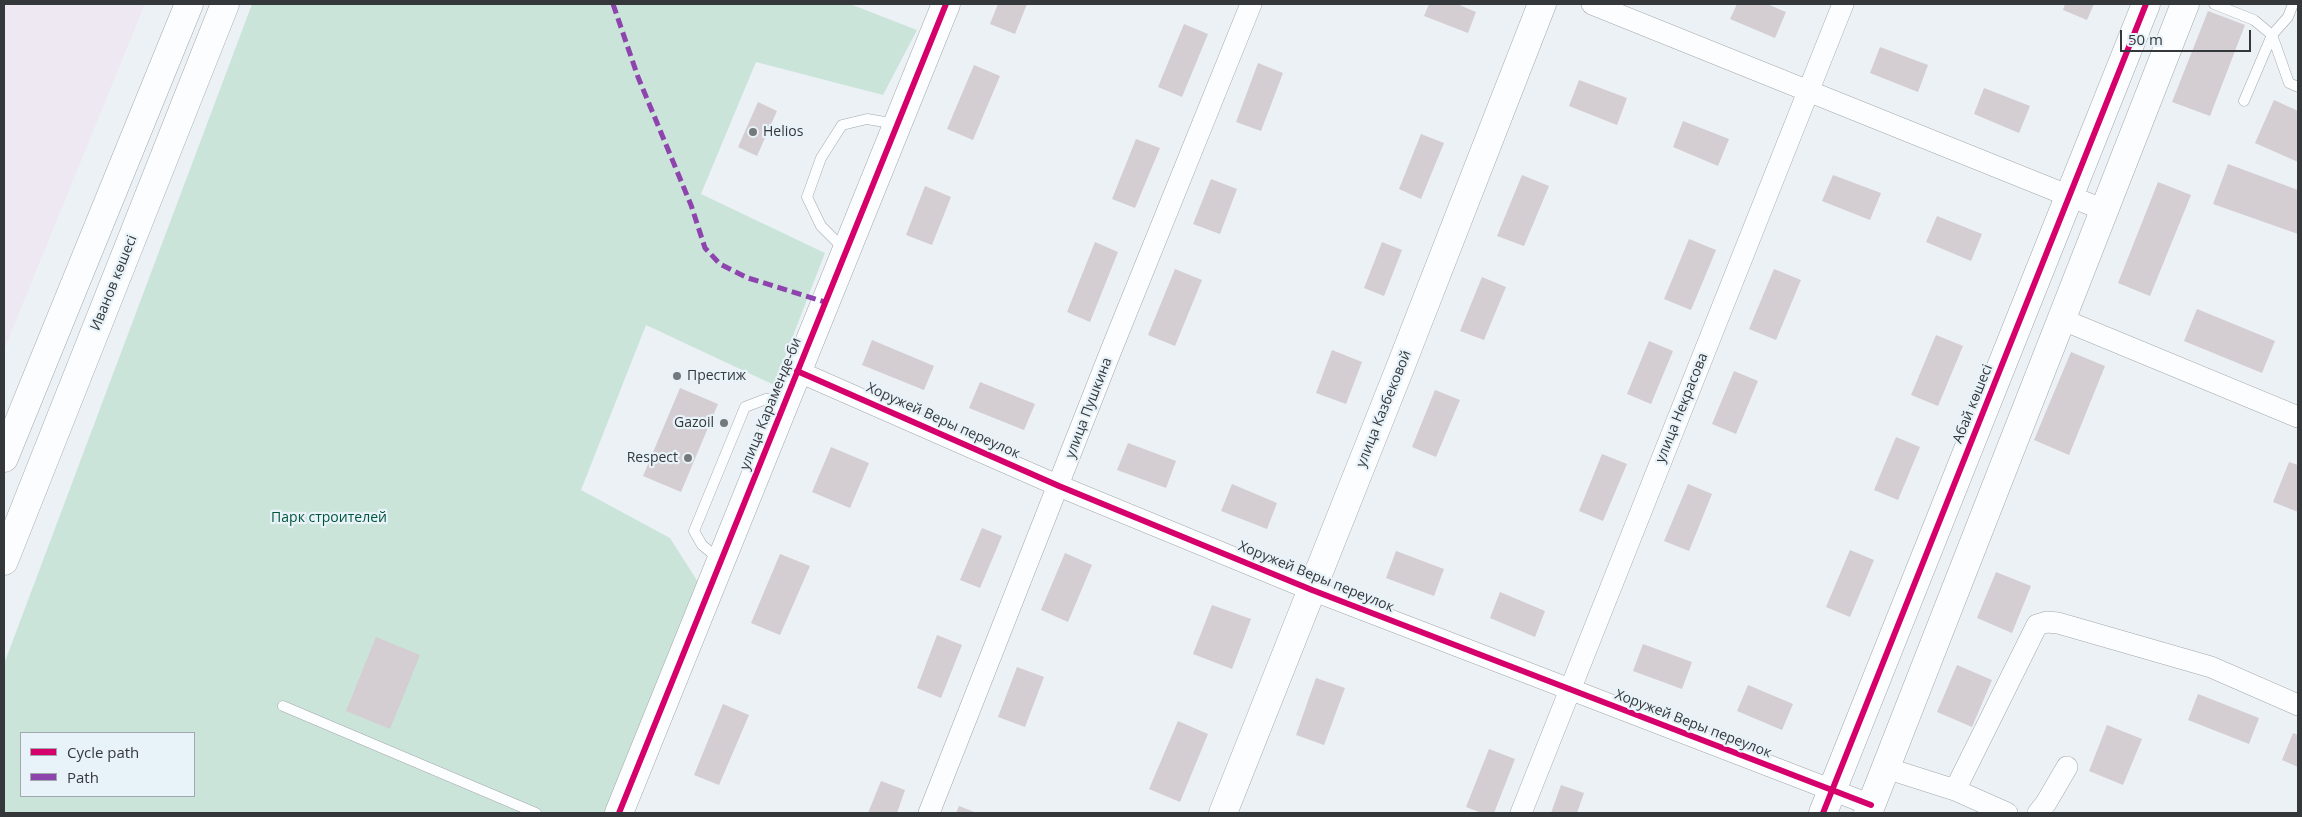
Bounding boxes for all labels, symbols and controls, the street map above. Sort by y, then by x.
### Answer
scale bar [2122,20,2253,52]
text: 50 m [2128,29,2163,49]
place label: Helios [763,124,803,140]
marker: Helios [747,126,759,138]
street label: Иванов көшесі [87,233,141,333]
street label: улица Караменде-би [737,335,805,473]
street label: улица Казбековой [1353,348,1415,470]
street label: улица Некрасова [1652,351,1712,465]
street label: улица Пушкина [1062,355,1116,461]
street label: Абай көшесі [1950,362,1996,446]
place label: Престиж [687,368,746,384]
marker: Престиж [671,370,683,382]
street label: Хоружей Веры переулок [864,380,1022,462]
place label: Gazoil [674,415,714,431]
marker: Gazoil [718,417,730,429]
place label: Respect [627,450,678,466]
marker: Respect [682,452,694,464]
park label: Парк строителей [271,510,387,526]
street label: Хоружей Веры переулок [1236,538,1396,616]
street label: Хоружей Веры переулок [1612,686,1774,762]
legend [20,732,195,797]
text: Cycle path [67,742,139,762]
text: Path [67,767,99,787]

